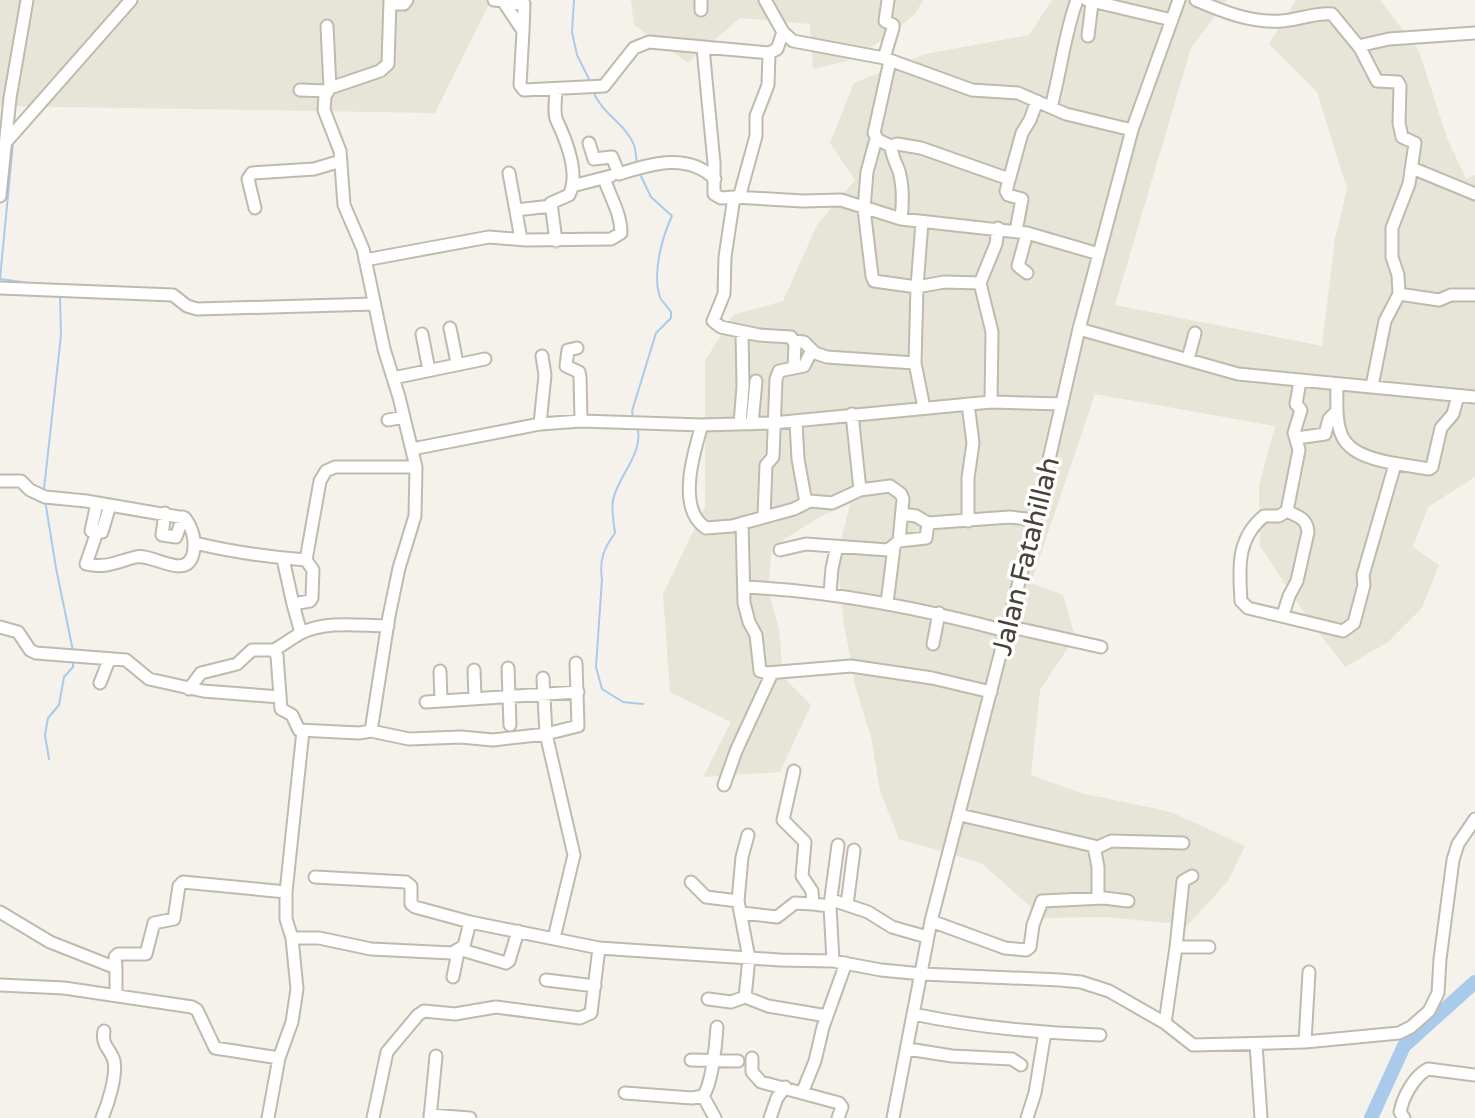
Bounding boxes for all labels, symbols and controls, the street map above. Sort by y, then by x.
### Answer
street label: Jalan Fatahillah [985,453,1067,659]

